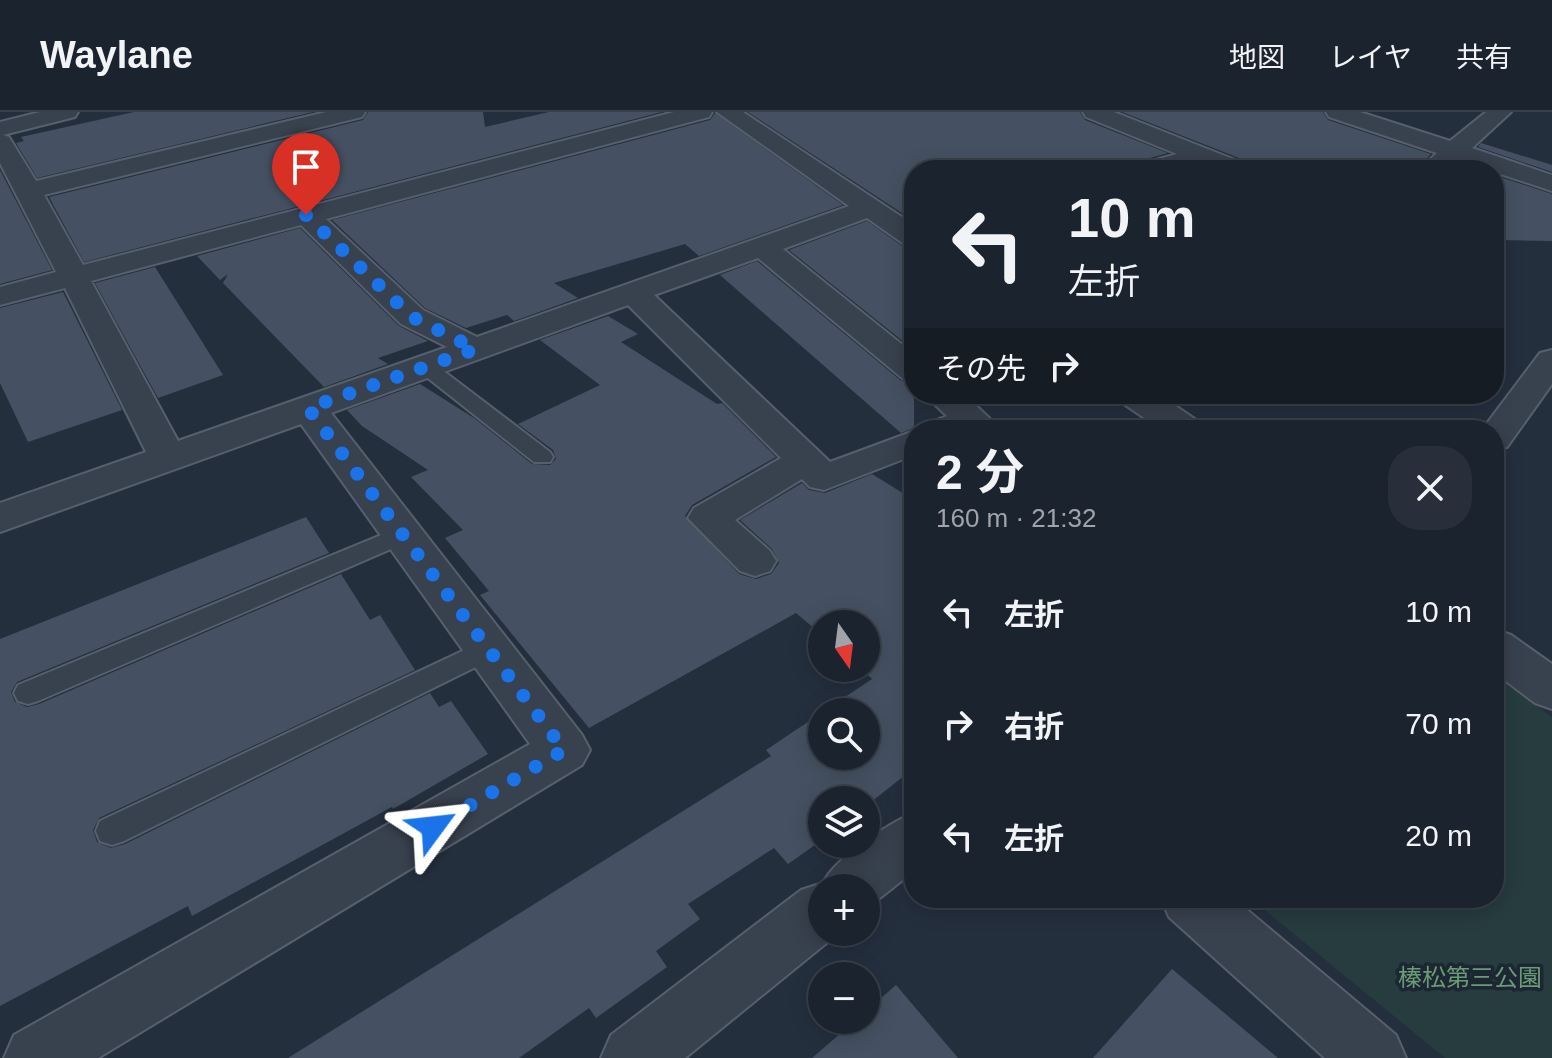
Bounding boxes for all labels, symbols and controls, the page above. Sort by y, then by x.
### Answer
text: Waylane [40,34,193,76]
text: 地図 [1229,42,1285,73]
text: レイヤ [1329,42,1412,73]
text: 共有 [1456,42,1512,73]
pin [272,133,340,215]
icon: arrive [284,145,328,189]
text: 10 m [1068,186,1196,249]
icon: left [936,192,1040,296]
text: 左折 [1068,261,1140,302]
icon: right [1042,344,1086,388]
text: その先 [936,352,1026,385]
text: 2 分 [936,446,1024,499]
button: close [1388,446,1472,530]
text: 160 m · 21:32 [936,503,1096,533]
icon: left [936,590,980,634]
text: 10 m [1405,595,1472,628]
text: 左折 [1004,598,1064,631]
north arrow [808,610,880,682]
map controls [808,610,880,1034]
button: search [808,698,880,770]
icon: right [936,702,980,746]
text: 70 m [1405,707,1472,740]
text: 右折 [1004,710,1064,743]
position arrow [391,785,475,869]
button: layers [808,786,880,858]
icon: left [936,814,980,858]
text: 20 m [1405,819,1472,852]
text: 左折 [1004,822,1064,855]
button: + [808,874,880,946]
button: − [808,962,880,1034]
park label: 榛松第三公園 [1398,964,1542,991]

